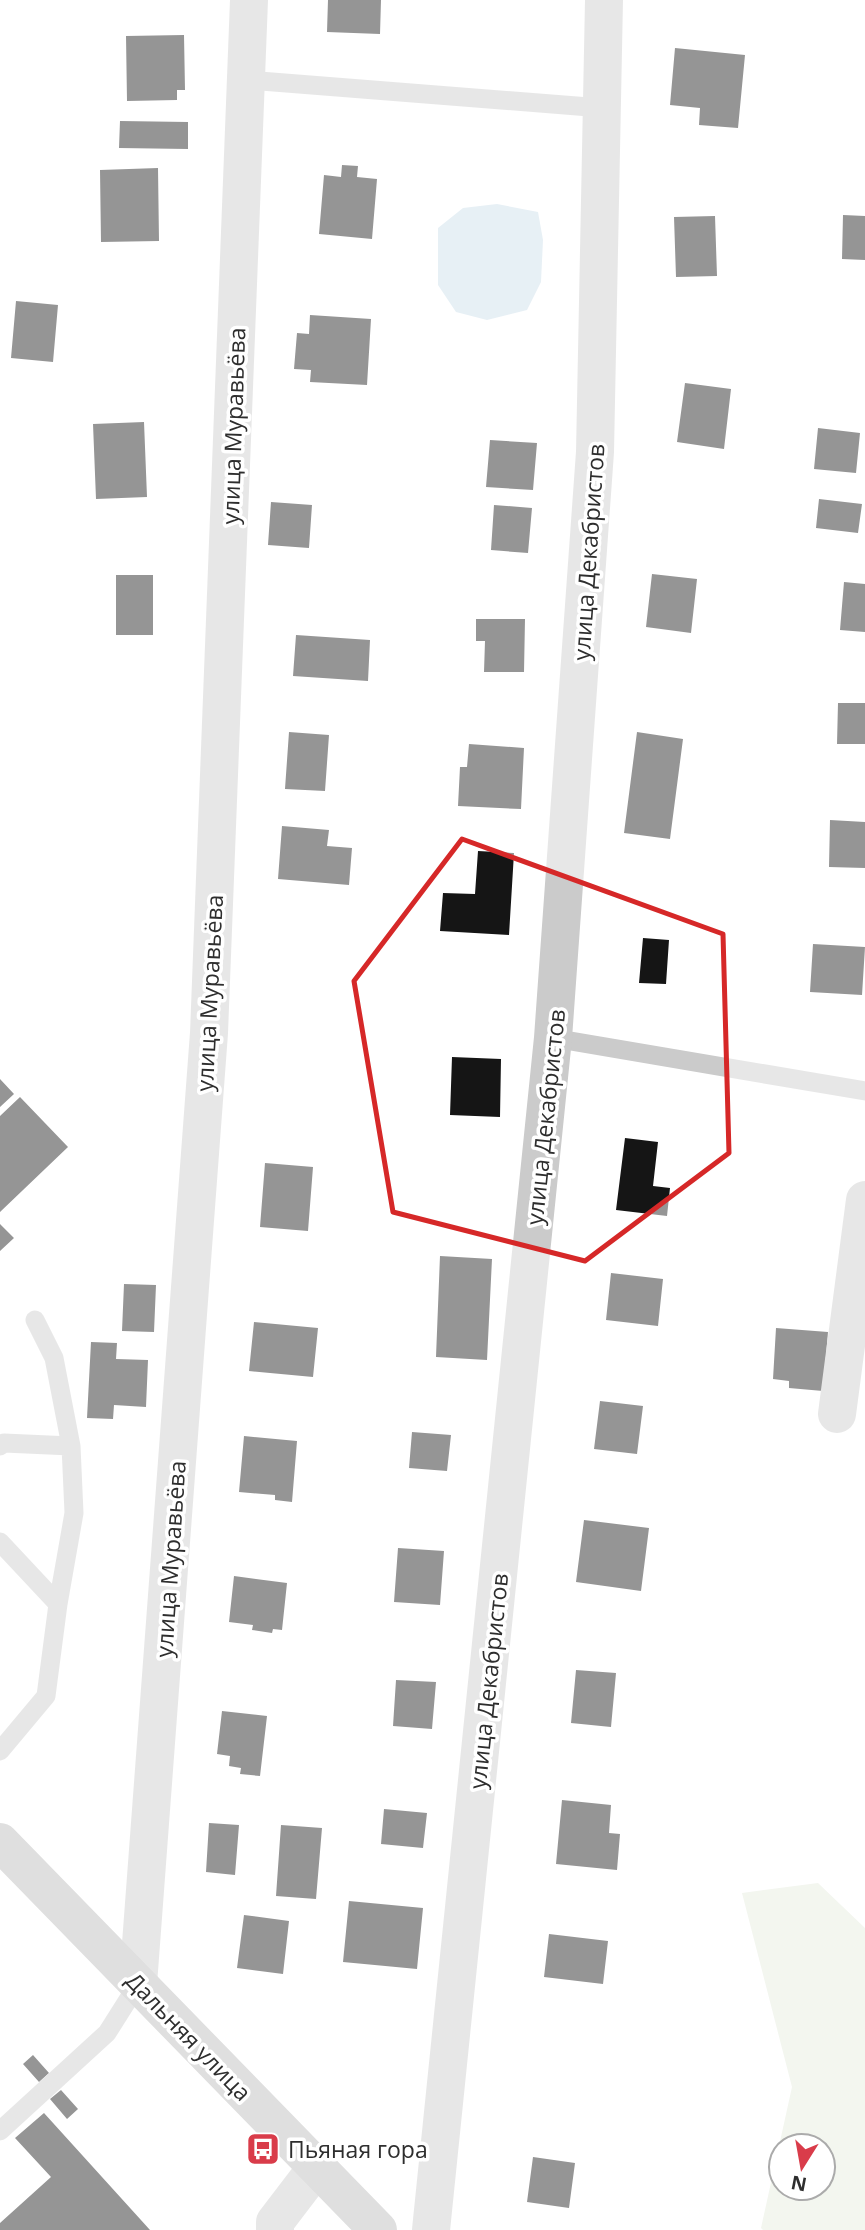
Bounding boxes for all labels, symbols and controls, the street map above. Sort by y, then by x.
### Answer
street label: улица Муравьёва [214,327,252,525]
street label: улица Декабристов [564,443,612,661]
street label: улица Муравьёва [188,894,230,1092]
street label: улица Декабристов [518,1007,572,1227]
street label: улица Муравьёва [147,1460,193,1658]
street label: улица Декабристов [461,1571,515,1791]
street label: Дальняя улица [119,1965,259,2107]
bus stop icon: Пьяная гора [244,2130,282,2168]
north arrow [767,2132,837,2202]
place label: Пьяная гора [288,2133,428,2165]
text: N [789,2169,809,2198]

